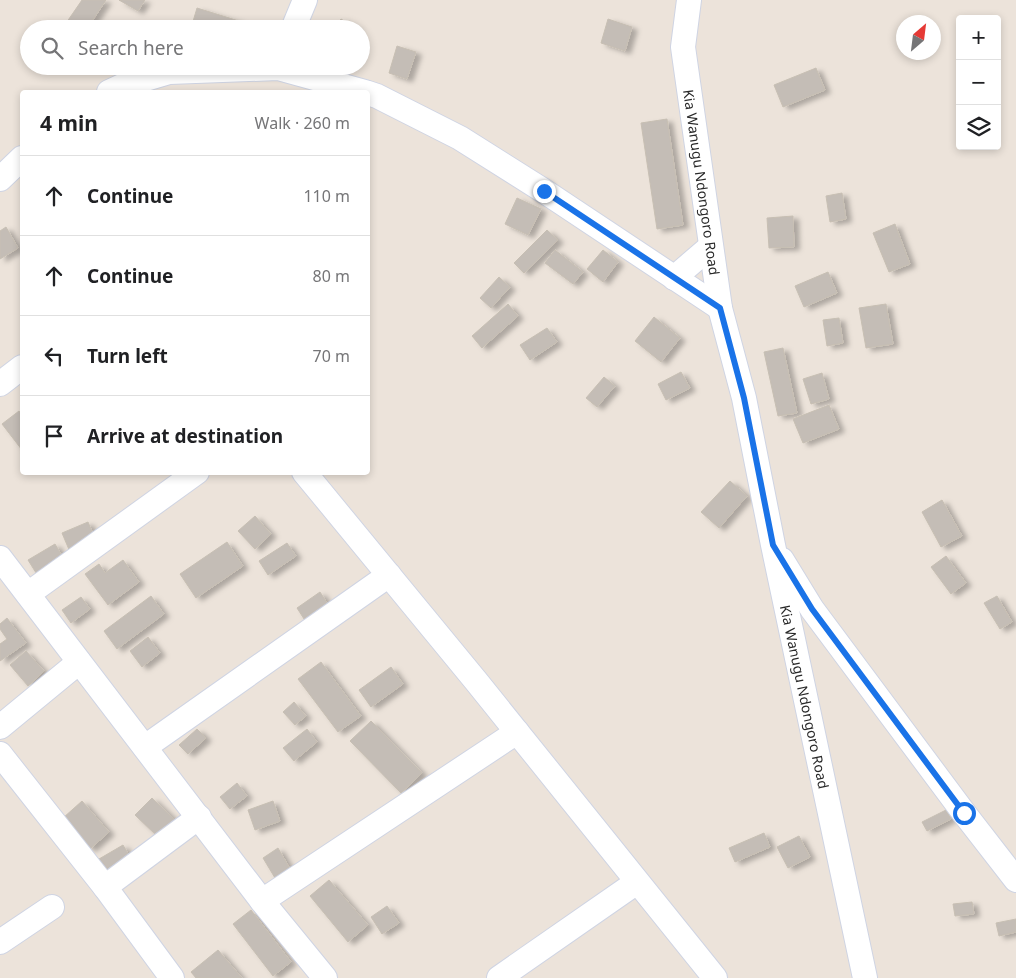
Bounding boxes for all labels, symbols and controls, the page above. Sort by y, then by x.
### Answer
north arrow [896,15,941,60]
map controls [956,15,1001,150]
button: + [956,15,1001,60]
search box [20,20,370,75]
icon: search [38,34,66,62]
text: Search here [78,35,184,61]
button: − [956,60,1001,105]
street label: Kia Wanugu Ndongoro Road [680,88,725,276]
button: layers [956,105,1001,150]
text: 4 min [40,109,98,137]
text: Walk · 260 m [255,112,350,134]
route end [533,180,556,203]
icon: ahead [40,182,68,210]
text: Continue [87,183,173,209]
text: 110 m [303,185,350,207]
icon: ahead [40,262,68,290]
text: Continue [87,263,173,289]
text: 80 m [313,265,350,287]
icon: left [40,342,68,370]
text: Turn left [87,343,168,369]
text: 70 m [313,345,350,367]
icon: arrive [40,422,68,450]
text: Arrive at destination [87,423,283,449]
street label: Kia Wanugu Ndongoro Road [776,603,834,790]
route start [953,802,976,825]

